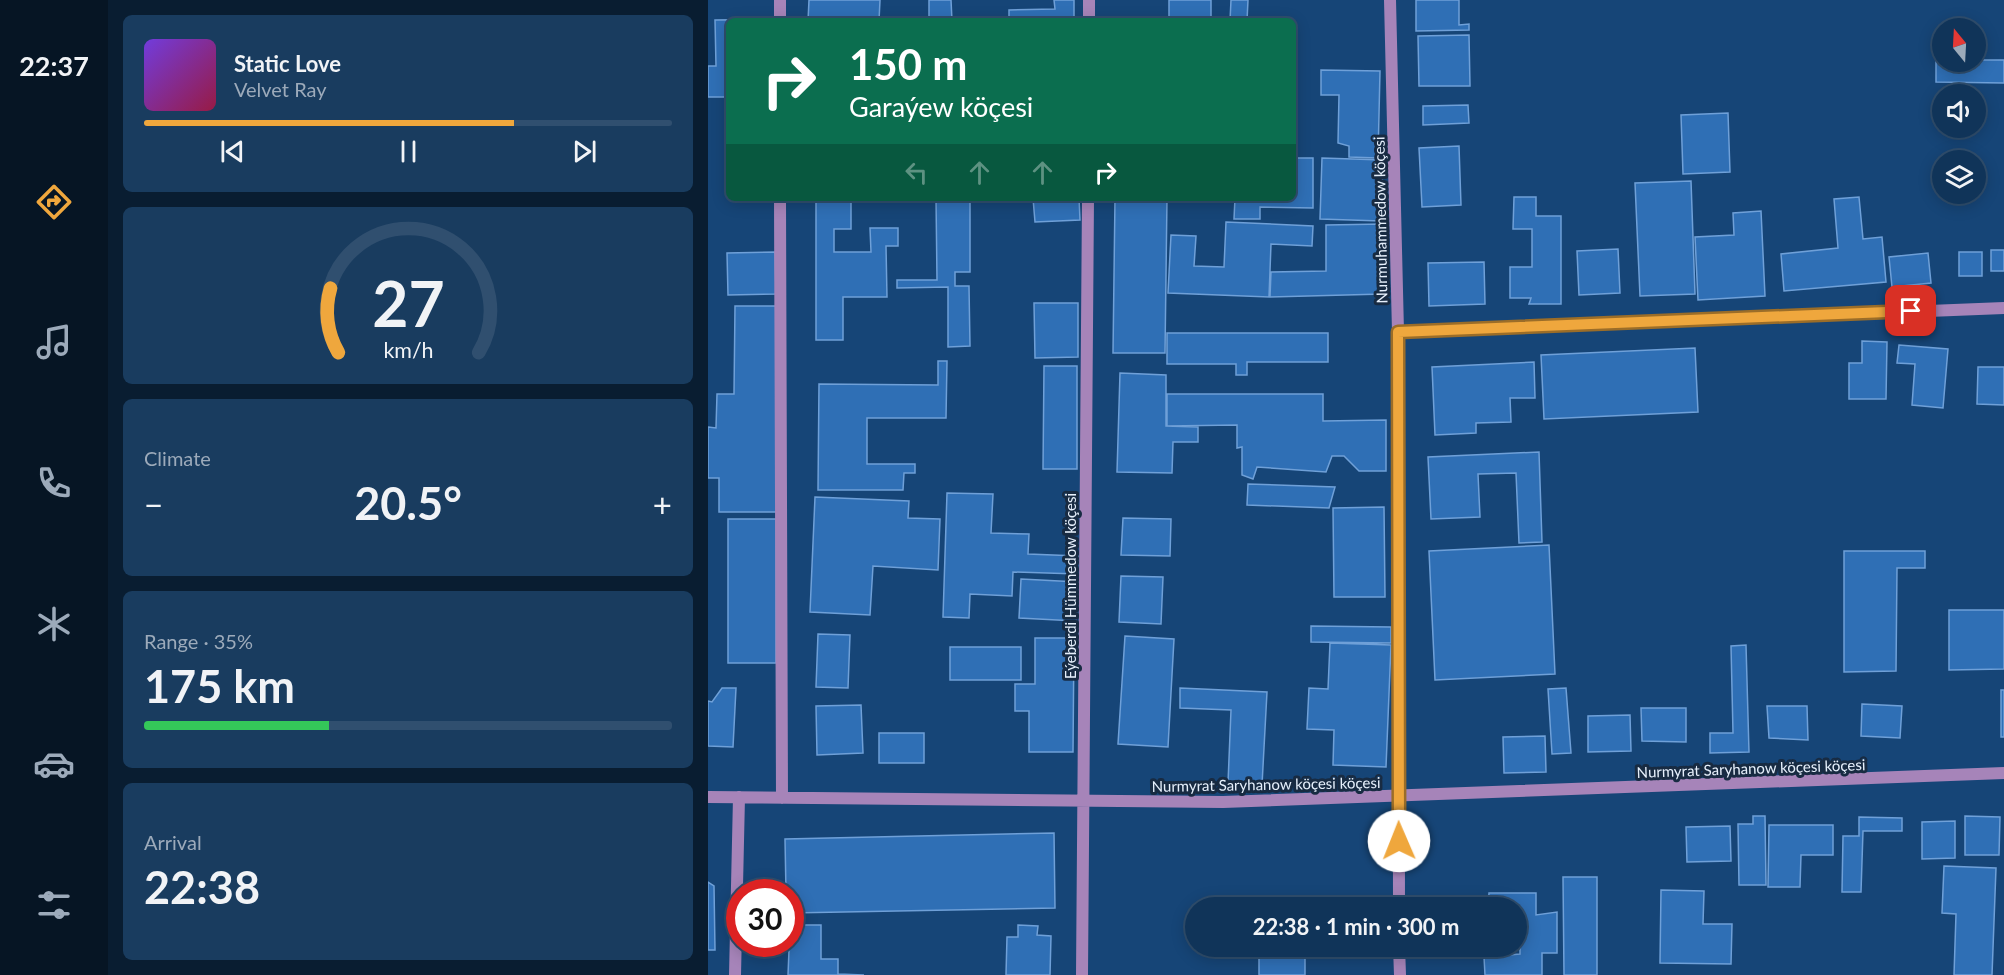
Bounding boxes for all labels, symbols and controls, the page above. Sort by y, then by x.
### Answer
north arrow [1932,18,1986,72]
map controls [1932,18,1986,204]
text: 150 m [849,39,967,89]
icon: right [750,42,828,120]
text: 22:37 [19,49,89,82]
text: Static Love [234,50,341,77]
text: Velvet Ray [234,77,327,101]
button: sound [1932,84,1986,138]
text: Garaýew köçesi [849,90,1033,123]
icon: previous [216,135,249,168]
icon: pause [392,135,425,168]
icon: next [568,135,601,168]
street label: Nurmuhammedow köçesi [1370,136,1390,304]
button: layers [1932,150,1986,204]
icon: left [900,156,933,189]
icon: ahead [963,156,996,189]
icon: ahead [1026,156,1059,189]
icon: right [1089,156,1122,189]
icon: directions [33,181,75,223]
text: 27 [372,265,444,340]
pin [1885,285,1936,336]
icon: arrive [1894,294,1927,327]
icon: music [33,321,75,363]
text: km/h [383,337,433,363]
text: Climate [144,446,211,470]
icon: phone [33,462,75,504]
text: 20.5° [354,476,462,530]
text: − [144,484,163,524]
text: + [653,484,672,524]
street label: Eýeberdi Hümmedow köçesi [1061,493,1079,679]
icon: climate [33,603,75,645]
text: Range · 35% [144,629,253,653]
text: 175 km [144,659,295,713]
icon: car [33,743,75,785]
street label: Nurmyrat Saryhanow köçesi köçesi [1636,755,1866,781]
street label: Nurmyrat Saryhanow köçesi köçesi [1151,773,1381,795]
position arrow [1367,809,1431,873]
text: Arrival [144,830,202,854]
text: 22:38 [144,860,260,914]
speed limit sign: 30 [726,879,804,957]
icon: filters [33,884,75,926]
text: 22:38 · 1 min · 300 m [1253,913,1459,940]

